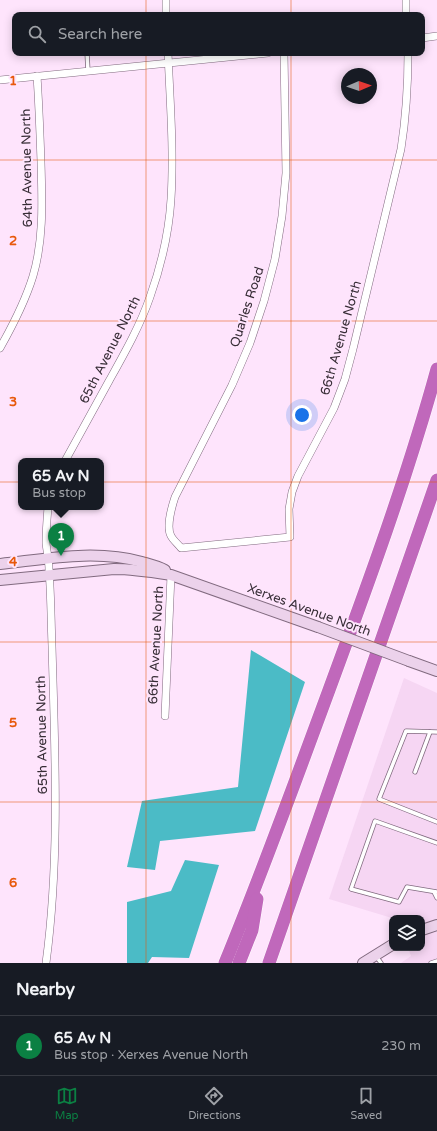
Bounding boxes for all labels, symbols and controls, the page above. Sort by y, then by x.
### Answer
search box [12,12,425,56]
icon: search [26,23,48,45]
text: Search here [58,25,142,43]
north arrow [341,68,377,104]
text: 1 [9,73,17,89]
street label: 64th Avenue North [18,109,36,227]
text: 2 [9,233,17,249]
street label: Quarles Road [226,265,268,349]
street label: 66th Avenue North [317,279,365,397]
street label: 65th Avenue North [76,294,144,406]
text: 3 [9,394,17,410]
your location [292,405,312,425]
popup [18,458,104,510]
text: 65 Av N [32,467,90,485]
text: Bus stop [32,485,86,501]
pin: 1 [48,523,74,556]
text: 4 [9,554,18,570]
street label: Xerxes Avenue North [245,580,373,640]
street label: 66th Avenue North [145,585,167,705]
street label: 65th Avenue North [33,676,51,794]
text: 5 [9,715,17,731]
text: 6 [9,875,17,891]
map controls [389,915,425,951]
button: layers [389,915,425,951]
text: Nearby [16,979,75,1000]
text: 65 Av N [54,1029,111,1047]
text: 1 [25,1038,33,1054]
text: 230 m [381,1038,421,1054]
text: Bus stop · Xerxes Avenue North [54,1047,248,1063]
tab: Map [55,1085,79,1122]
tab: Directions [188,1085,241,1122]
tab: Saved [350,1085,382,1122]

